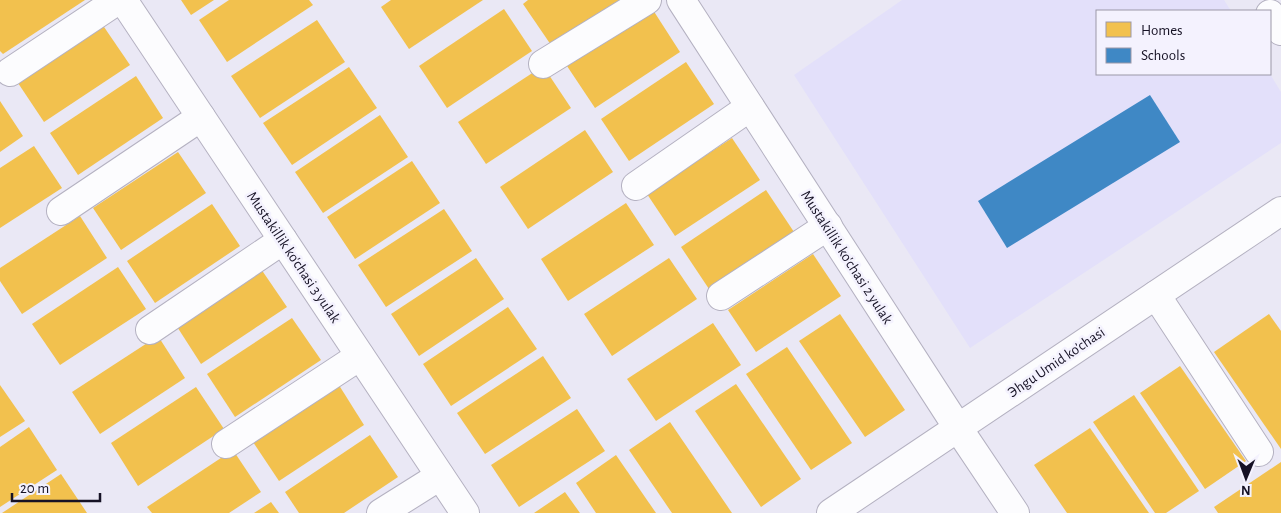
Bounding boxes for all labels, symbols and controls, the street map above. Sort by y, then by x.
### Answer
legend [1096,10,1271,75]
text: Homes [1141,23,1183,38]
text: Schools [1141,48,1185,63]
street label: Mustakillik ko'chasi 2 yulak [798,188,895,327]
street label: Mustakillik ko'chasi 3 yulak [244,189,343,326]
street label: Эhgu Umid ko’chasi [1005,324,1108,400]
north arrow [1221,453,1271,503]
scale bar [12,470,100,502]
text: 20 m [20,481,49,496]
text: N [1241,483,1251,497]

